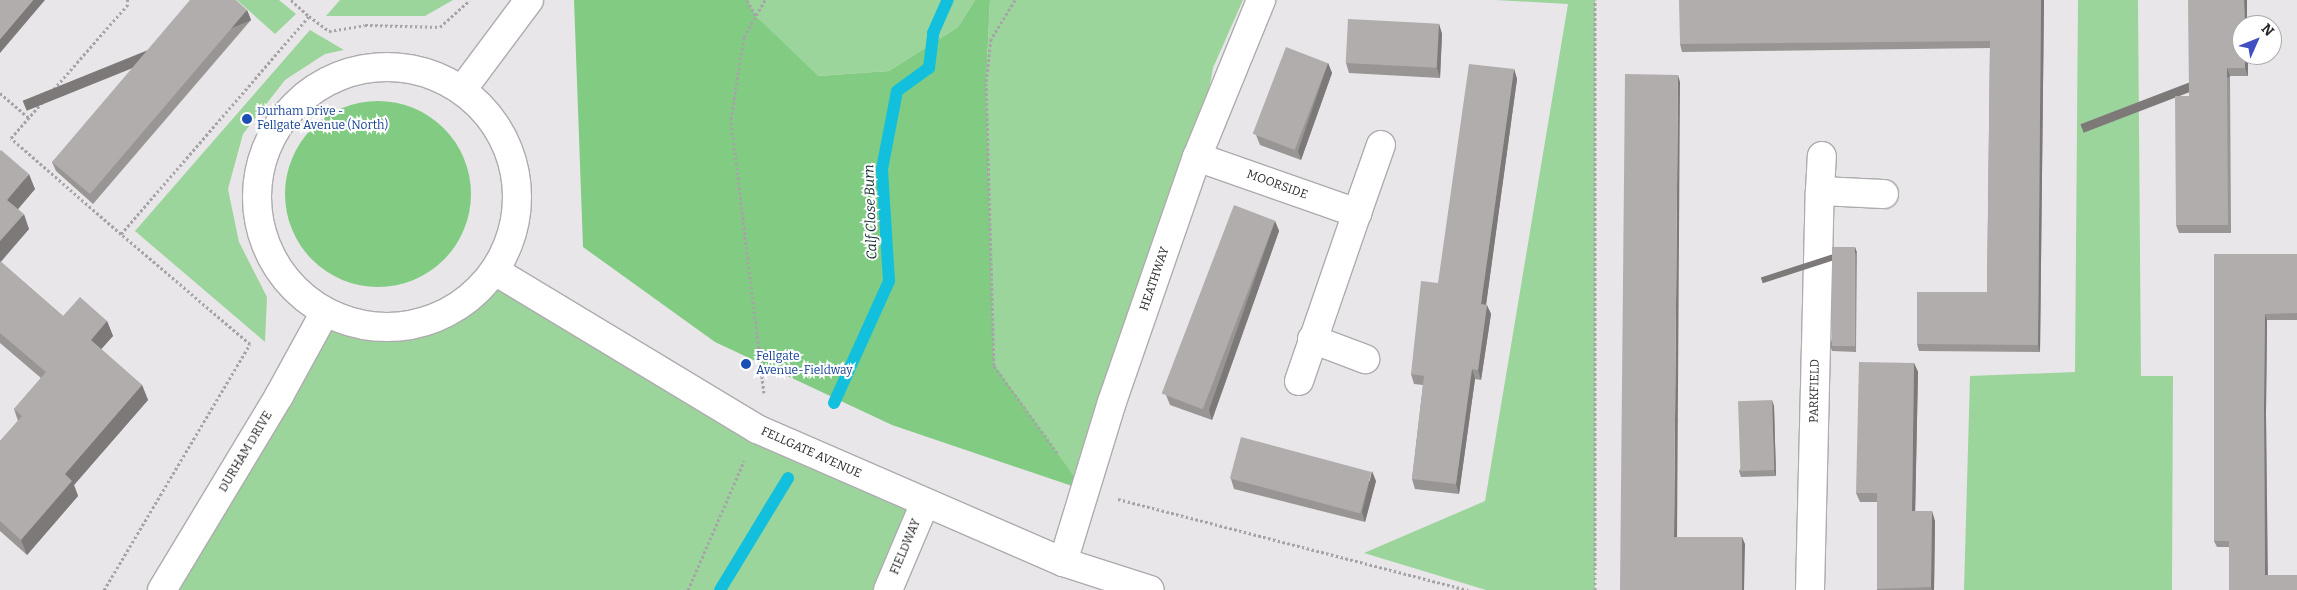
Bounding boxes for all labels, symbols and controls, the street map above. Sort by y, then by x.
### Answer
north arrow [2232,15,2282,65]
text: N [2258,20,2277,40]
place label: Durham Drive - Fellgate Avenue (North) [257,105,388,133]
marker: Durham Drive - Fellgate Avenue (North) [241,113,253,125]
water label: Calf Close Burn [861,164,881,260]
street label: MOORSIDE [1245,167,1309,203]
street label: HEATHWAY [1137,245,1173,313]
place label: Fellgate Avenue-Fieldway [756,350,853,378]
marker: Fellgate Avenue-Fieldway [740,358,752,370]
street label: PARKFIELD [1807,359,1823,423]
street label: DURHAM DRIVE [216,409,276,495]
street label: FELLGATE AVENUE [759,424,863,482]
street label: FIELDWAY [888,517,924,577]

